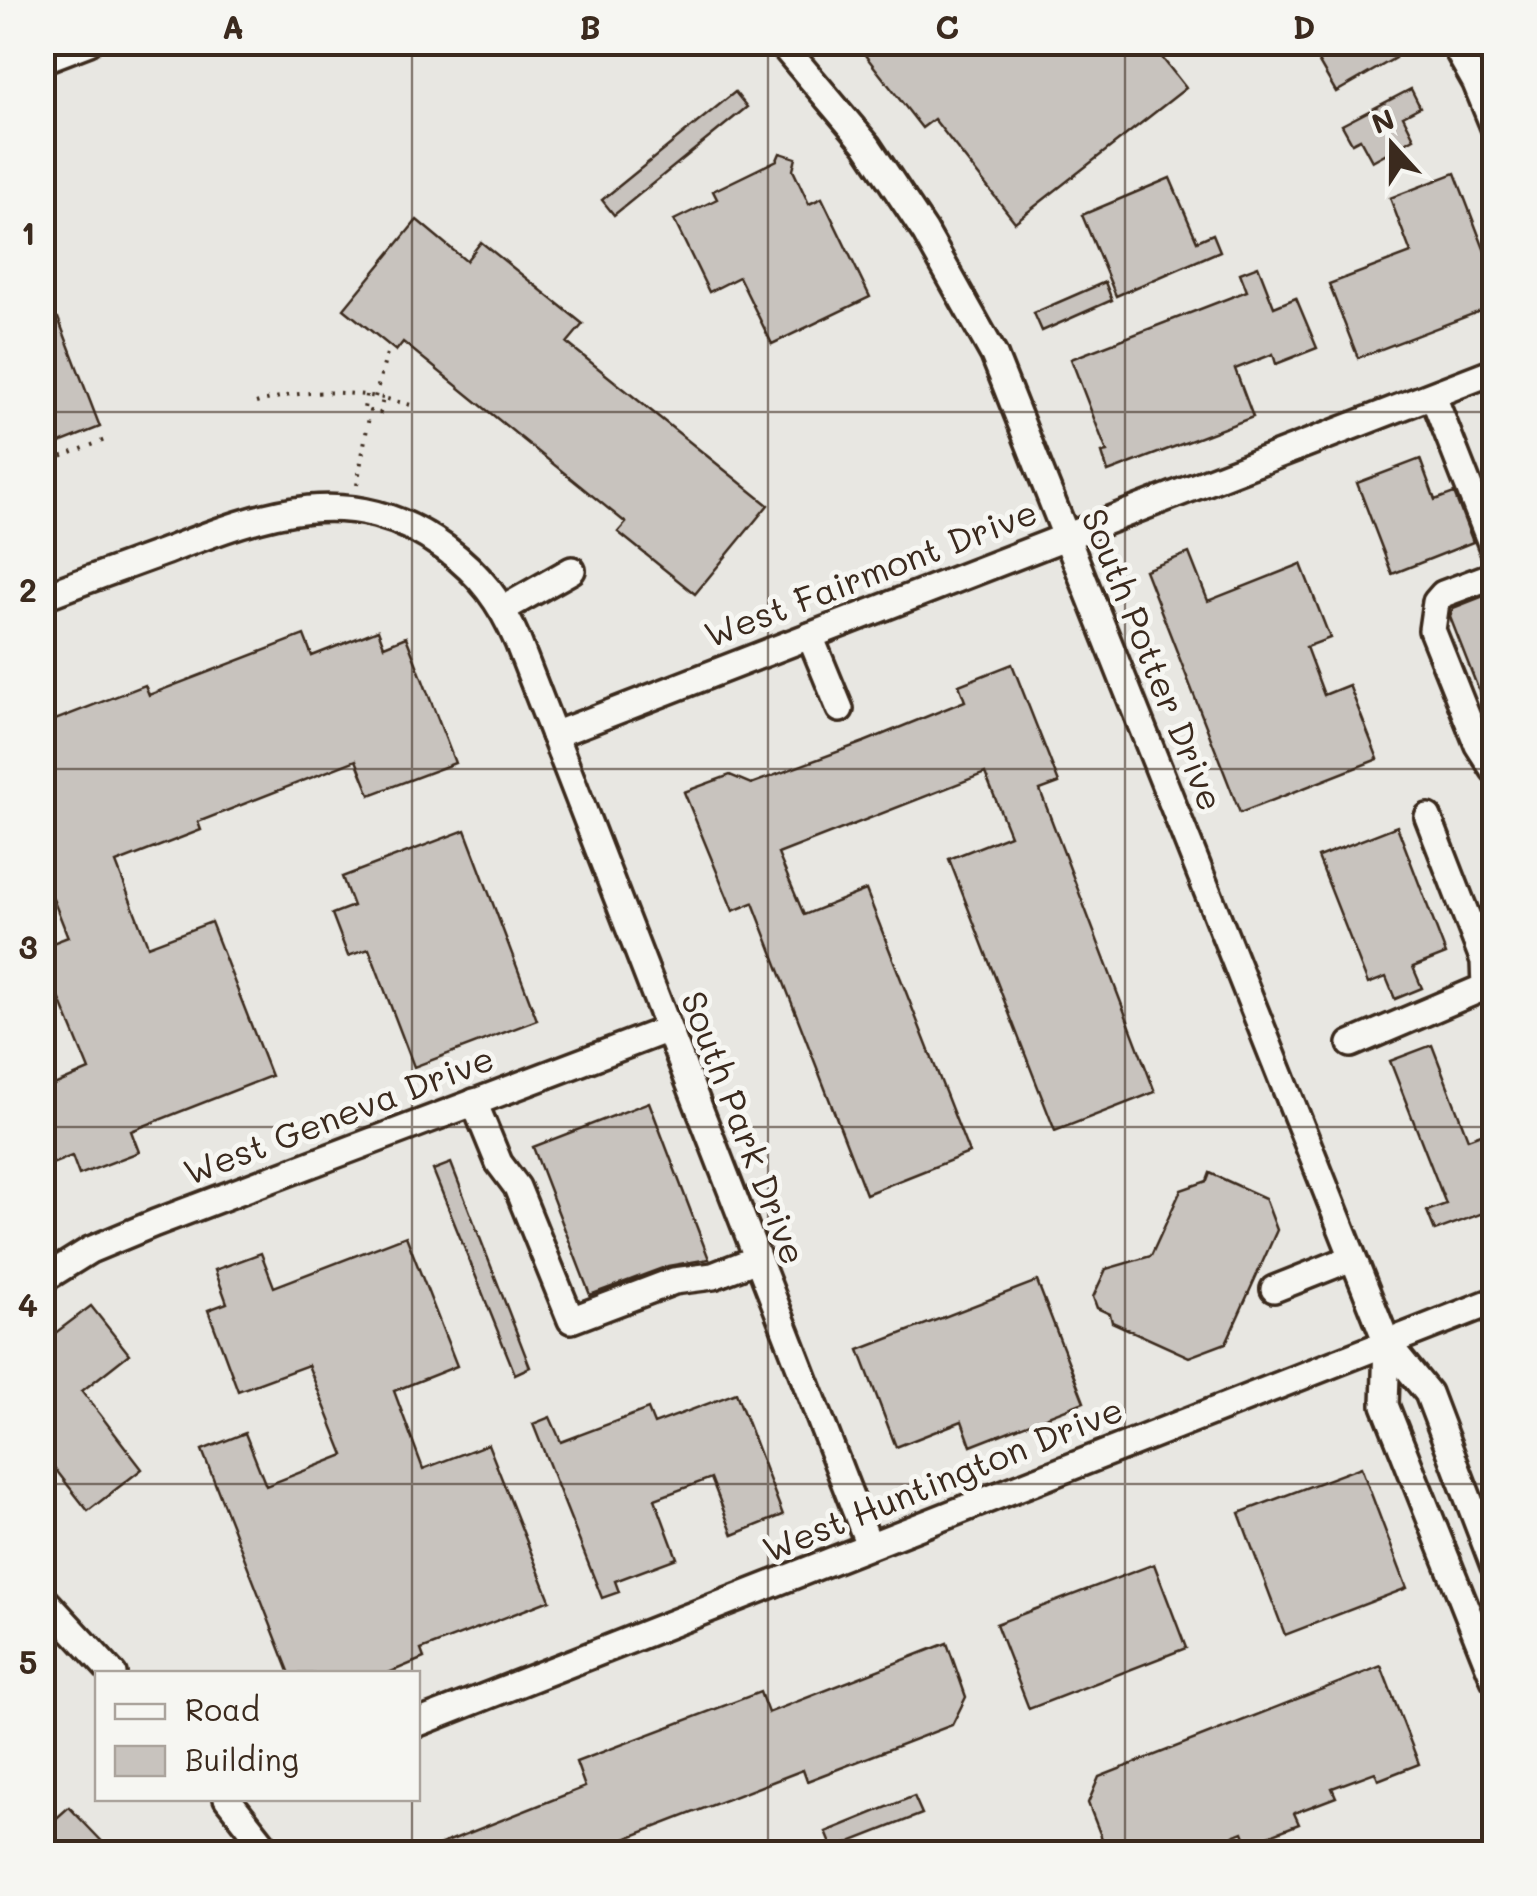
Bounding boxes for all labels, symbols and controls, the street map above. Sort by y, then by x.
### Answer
text: A [222,5,244,47]
text: B [579,5,601,47]
text: C [935,5,959,47]
text: D [1293,5,1315,47]
north arrow [1342,95,1442,195]
text: N [1366,100,1399,141]
text: 1 [21,211,35,253]
street label: West Fairmont Drive [697,487,1043,657]
street label: South Potter Drive [1072,501,1235,817]
text: 2 [19,568,37,610]
text: 3 [18,925,38,967]
street label: South Park Drive [672,984,818,1270]
street label: West Geneva Drive [177,1034,500,1195]
text: 4 [18,1283,38,1325]
street label: West Huntington Drive [755,1385,1129,1571]
text: 5 [19,1640,37,1682]
legend [95,1671,420,1801]
text: Road [185,1689,260,1729]
text: Building [185,1739,299,1779]

